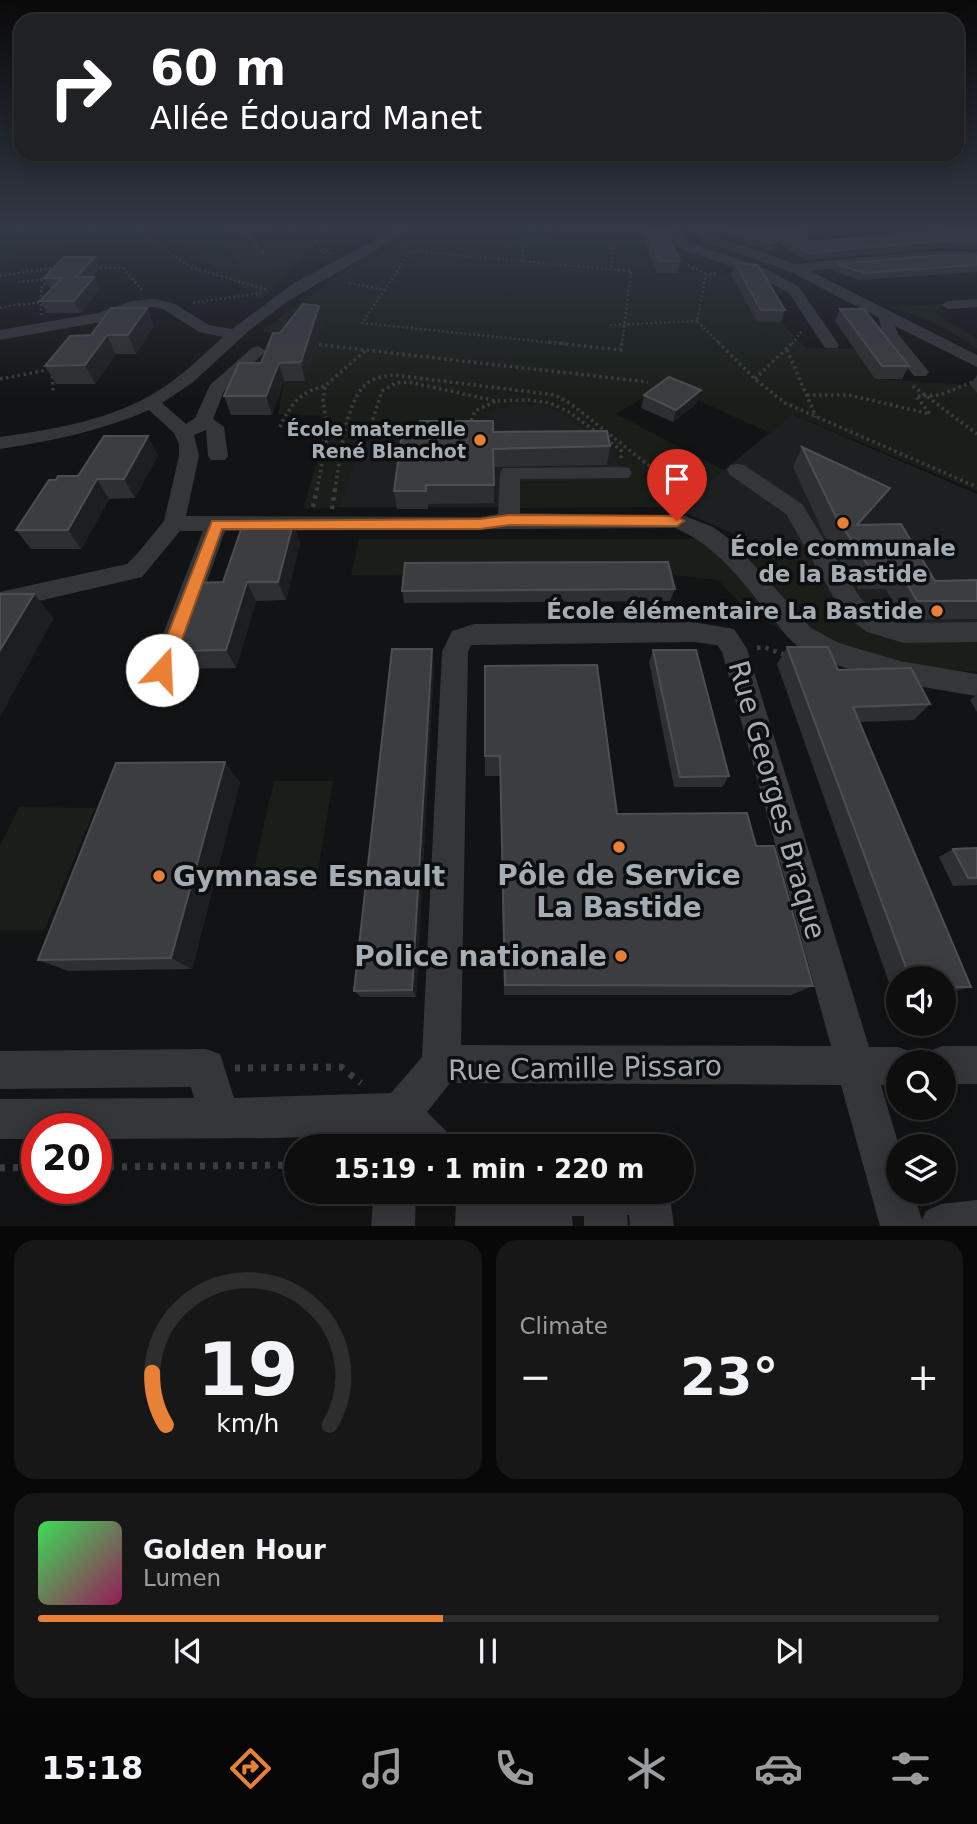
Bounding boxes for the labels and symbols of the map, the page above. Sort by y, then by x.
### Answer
place label: École maternelle René Blanchot [286,418,466,462]
marker: École maternelle René Blanchot [472,432,488,448]
pin [647,449,707,521]
marker: École communale de la Bastide [835,515,851,531]
place label: École communale de la Bastide [730,534,956,587]
place label: École élémentaire La Bastide [546,597,923,624]
marker: École élémentaire La Bastide [929,603,945,619]
position arrow [125,633,199,707]
street label: Rue Georges Braque [721,657,833,943]
marker: Pôle de Service La Bastide [611,839,627,855]
place label: Pôle de Service La Bastide [497,859,741,924]
place label: Gymnase Esnault [173,860,445,893]
marker: Gymnase Esnault [151,868,167,884]
place label: Police nationale [354,940,607,973]
marker: Police nationale [613,948,629,964]
street label: Rue Camille Pissaro [448,1049,722,1087]
speed limit sign: 20 [21,1113,112,1204]

